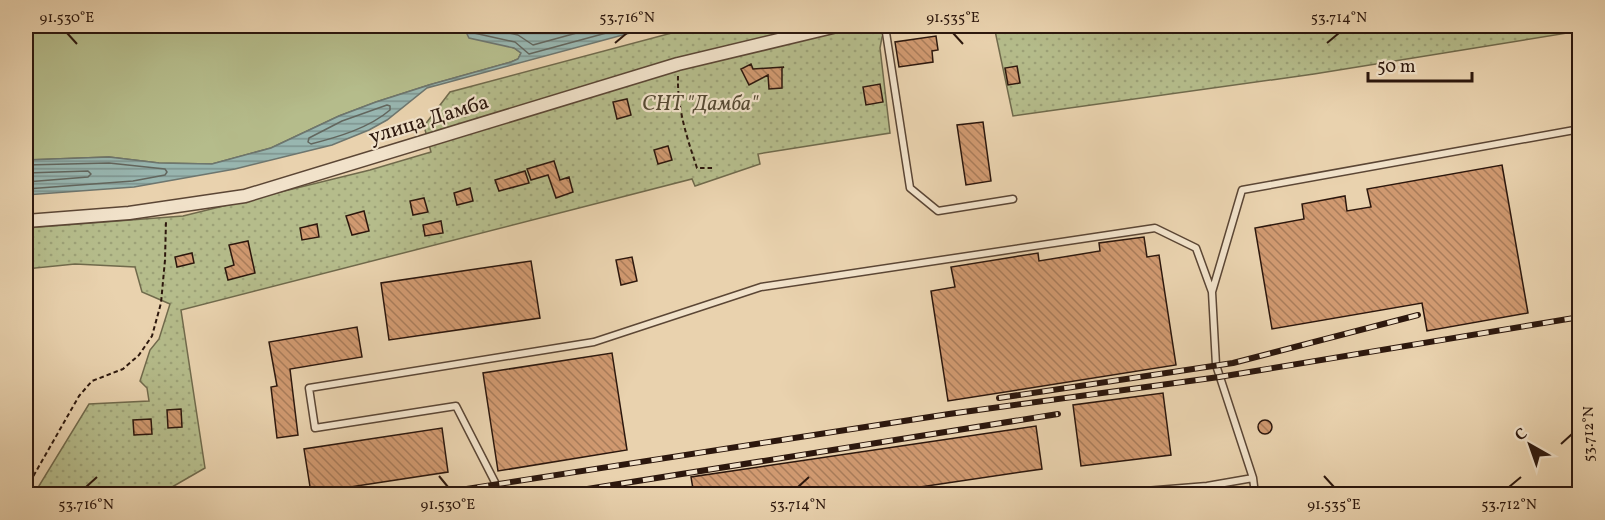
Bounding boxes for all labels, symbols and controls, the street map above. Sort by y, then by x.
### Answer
text: 91.530°E [40,8,94,29]
text: 53.716°N [599,8,655,29]
text: 91.535°E [926,8,980,29]
text: 53.714°N [1311,8,1367,29]
scale bar [1368,45,1472,83]
text: 50 m [1377,55,1416,80]
street label: улица Дамба [365,88,493,152]
park label: СНТ "Дамба" [642,90,759,119]
text: 53.712°N [1579,406,1600,462]
north arrow [1500,415,1560,475]
text: С [1511,423,1533,447]
text: 53.716°N [58,495,114,516]
text: 91.530°E [421,495,475,516]
text: 53.714°N [770,495,826,516]
text: 91.535°E [1307,495,1361,516]
text: 53.712°N [1481,495,1537,516]

